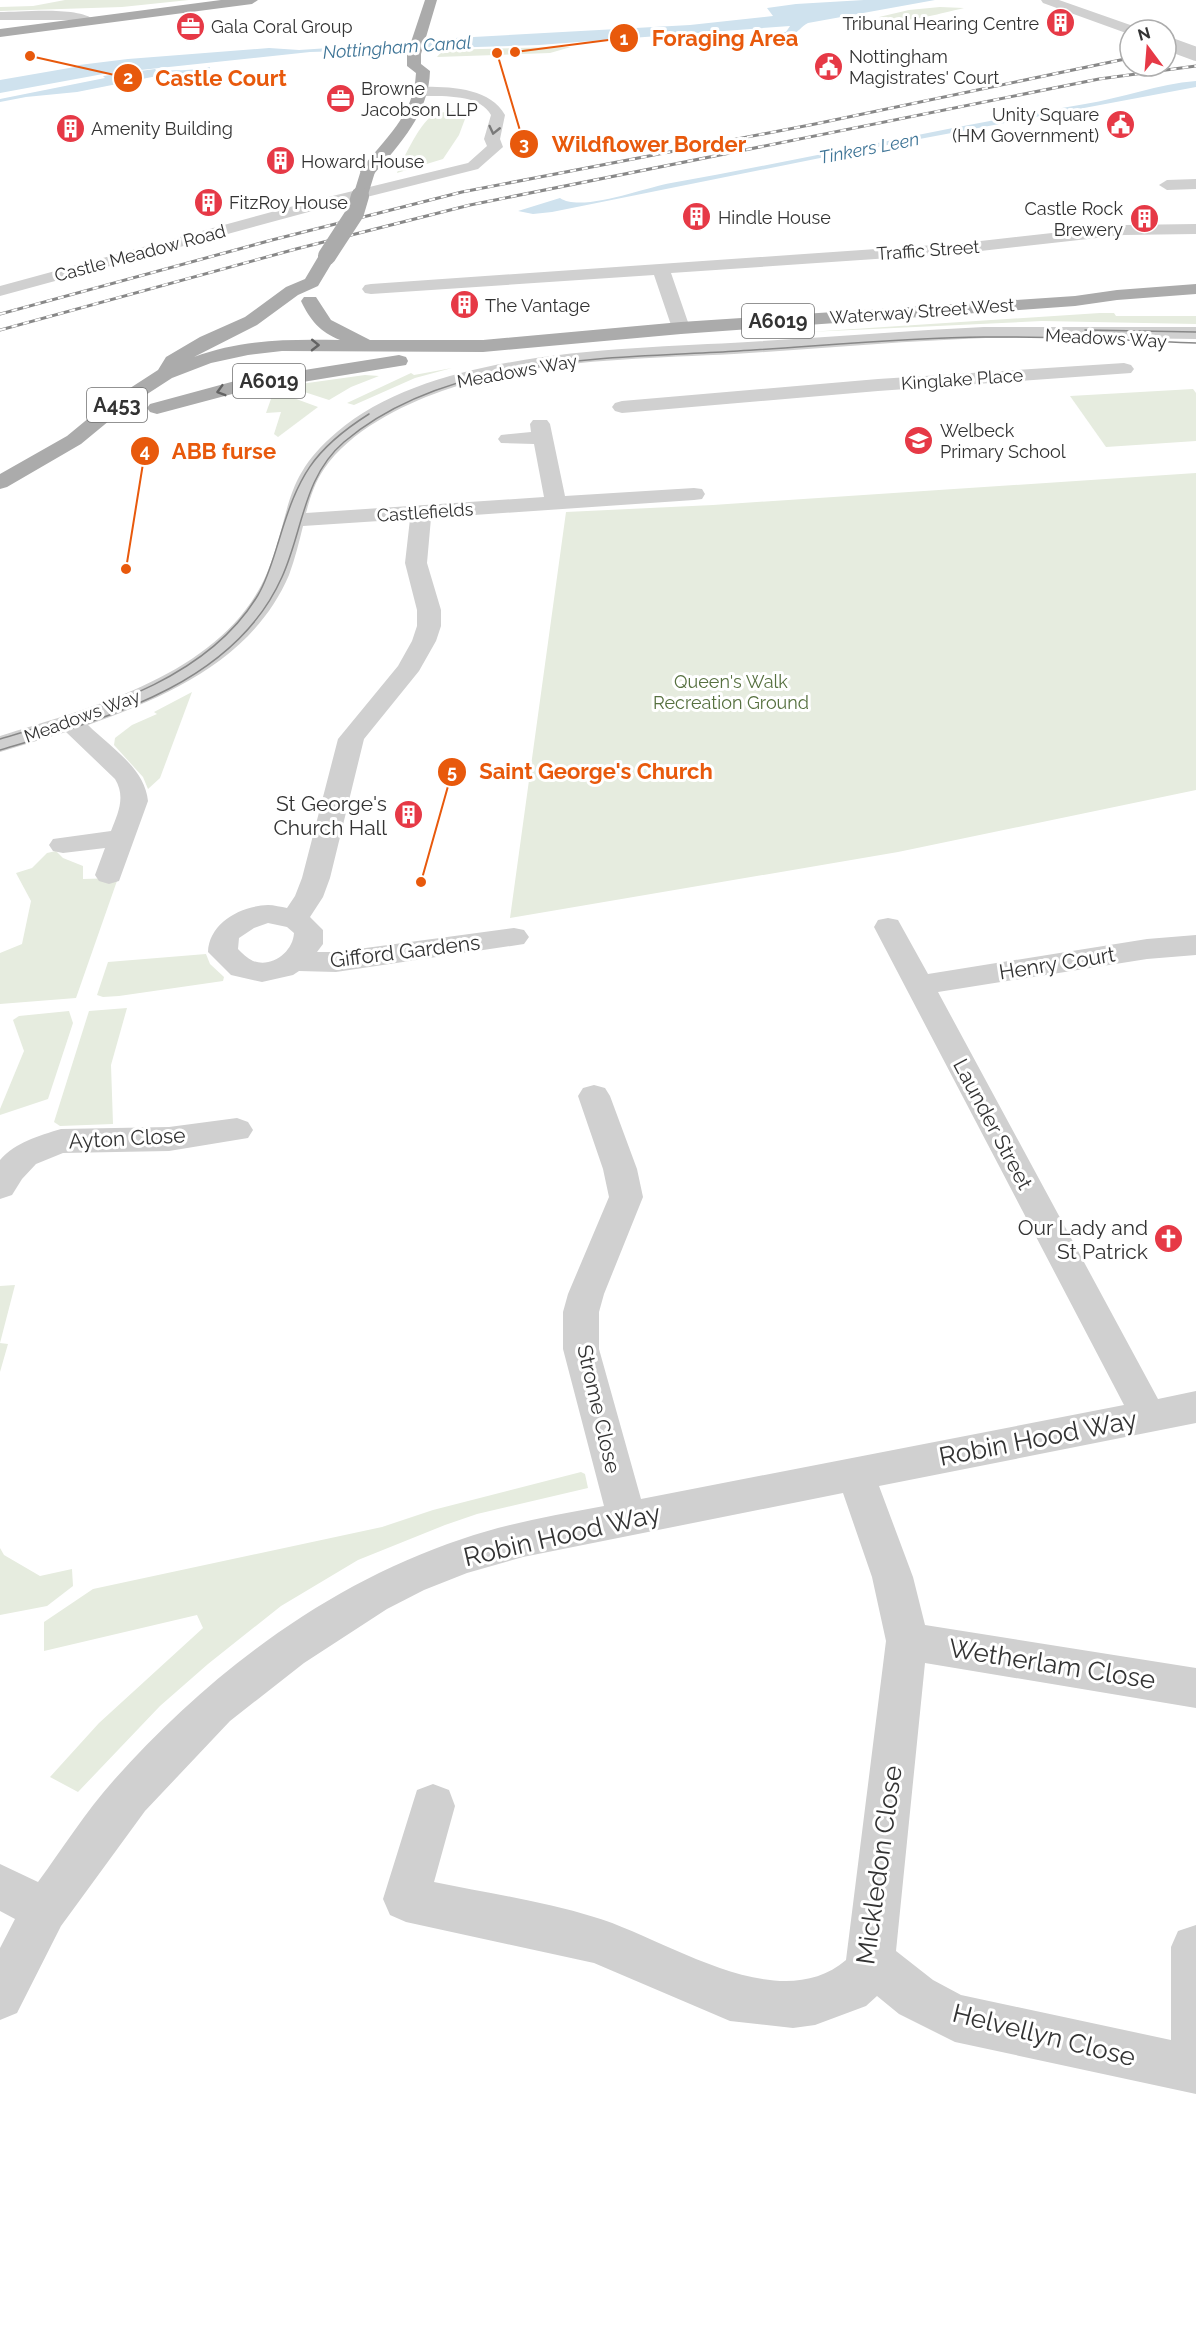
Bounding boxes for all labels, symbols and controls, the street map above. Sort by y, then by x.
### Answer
building icon: Tribunal Hearing Centre [1044,7,1076,39]
office icon: Gala Coral Group [174,10,206,42]
place label: Tribunal Hearing Centre [842,13,1039,34]
place label: Gala Coral Group [211,16,353,37]
callout: Foraging Area [609,18,811,58]
north arrow [1118,18,1178,78]
text: N [1136,23,1152,45]
text: Foraging Area [652,25,798,51]
text: 1 [620,28,629,49]
water label: Nottingham Canal [322,31,472,63]
place label: Nottingham Magistrates' Court [849,46,999,88]
public building icon: Nottingham Magistrates' Court [812,50,844,82]
callout: Castle Court [113,58,299,98]
text: Castle Court [155,65,287,91]
text: 2 [123,67,133,88]
place label: Browne Jacobson LLP [361,78,478,120]
office icon: Browne Jacobson LLP [324,82,356,114]
place label: Unity Square (HM Government) [952,104,1099,146]
public building icon: Unity Square (HM Government) [1104,108,1136,140]
building icon: Amenity Building [54,112,86,144]
place label: Amenity Building [91,118,233,139]
one-way arrow [489,124,502,134]
callout: Wildflower Border [509,124,758,164]
water label: Tinkers Leen [817,128,921,168]
text: Wildflower Border [552,131,747,157]
text: 3 [519,133,529,154]
building icon: Howard House [264,145,296,177]
place label: Howard House [301,151,425,172]
building icon: FitzRoy House [192,186,224,218]
place label: FitzRoy House [229,192,348,213]
place label: Castle Rock Brewery [1024,198,1123,240]
building icon: Hindle House [681,201,713,233]
building icon: Castle Rock Brewery [1128,202,1160,234]
place label: Hindle House [718,207,831,228]
street label: Castle Meadow Road [52,220,228,286]
street label: Traffic Street [876,236,980,264]
building icon: The Vantage [448,289,480,321]
street label: Waterway Street West [829,294,1015,328]
place label: The Vantage [485,295,590,316]
road number: A6019 [742,304,814,338]
street label: Meadows Way [1045,324,1168,352]
one-way arrow [311,339,320,351]
street label: Meadows Way [455,350,579,392]
road number: A6019 [233,364,305,398]
street label: Kinglake Place [900,364,1024,394]
one-way arrow [216,384,227,396]
road number: A453 [87,388,147,422]
place label: Welbeck Primary School [940,420,1066,462]
school or university icon: Welbeck Primary School [903,424,935,456]
callout: ABB furse [130,431,288,471]
text: ABB furse [172,438,276,464]
text: 4 [140,440,150,461]
street label: Castlefields [376,498,474,526]
park label: Queen's Walk Recreation Ground [653,671,809,713]
street label: Meadows Way [21,685,143,747]
callout: Saint George's Church [437,752,724,792]
text: Saint George's Church [479,758,713,784]
text: 5 [447,761,457,782]
place label: St George's Church Hall [273,791,387,840]
building icon: St George's Church Hall [392,799,424,831]
street label: Gifford Gardens [329,929,481,973]
street label: Henry Court [997,941,1117,985]
street label: Launder Street [948,1054,1038,1194]
street label: Ayton Close [68,1122,186,1154]
place label: Our Lady and St Patrick [1018,1215,1148,1264]
church icon: Our Lady and St Patrick [1153,1223,1185,1255]
street label: Strome Close [572,1342,626,1476]
street label: Robin Hood Way [936,1404,1140,1472]
street label: Robin Hood Way [461,1498,663,1572]
street label: Wetherlam Close [947,1633,1157,1695]
street label: Mickledon Close [850,1764,908,1966]
street label: Helvellyn Close [950,1998,1138,2072]

